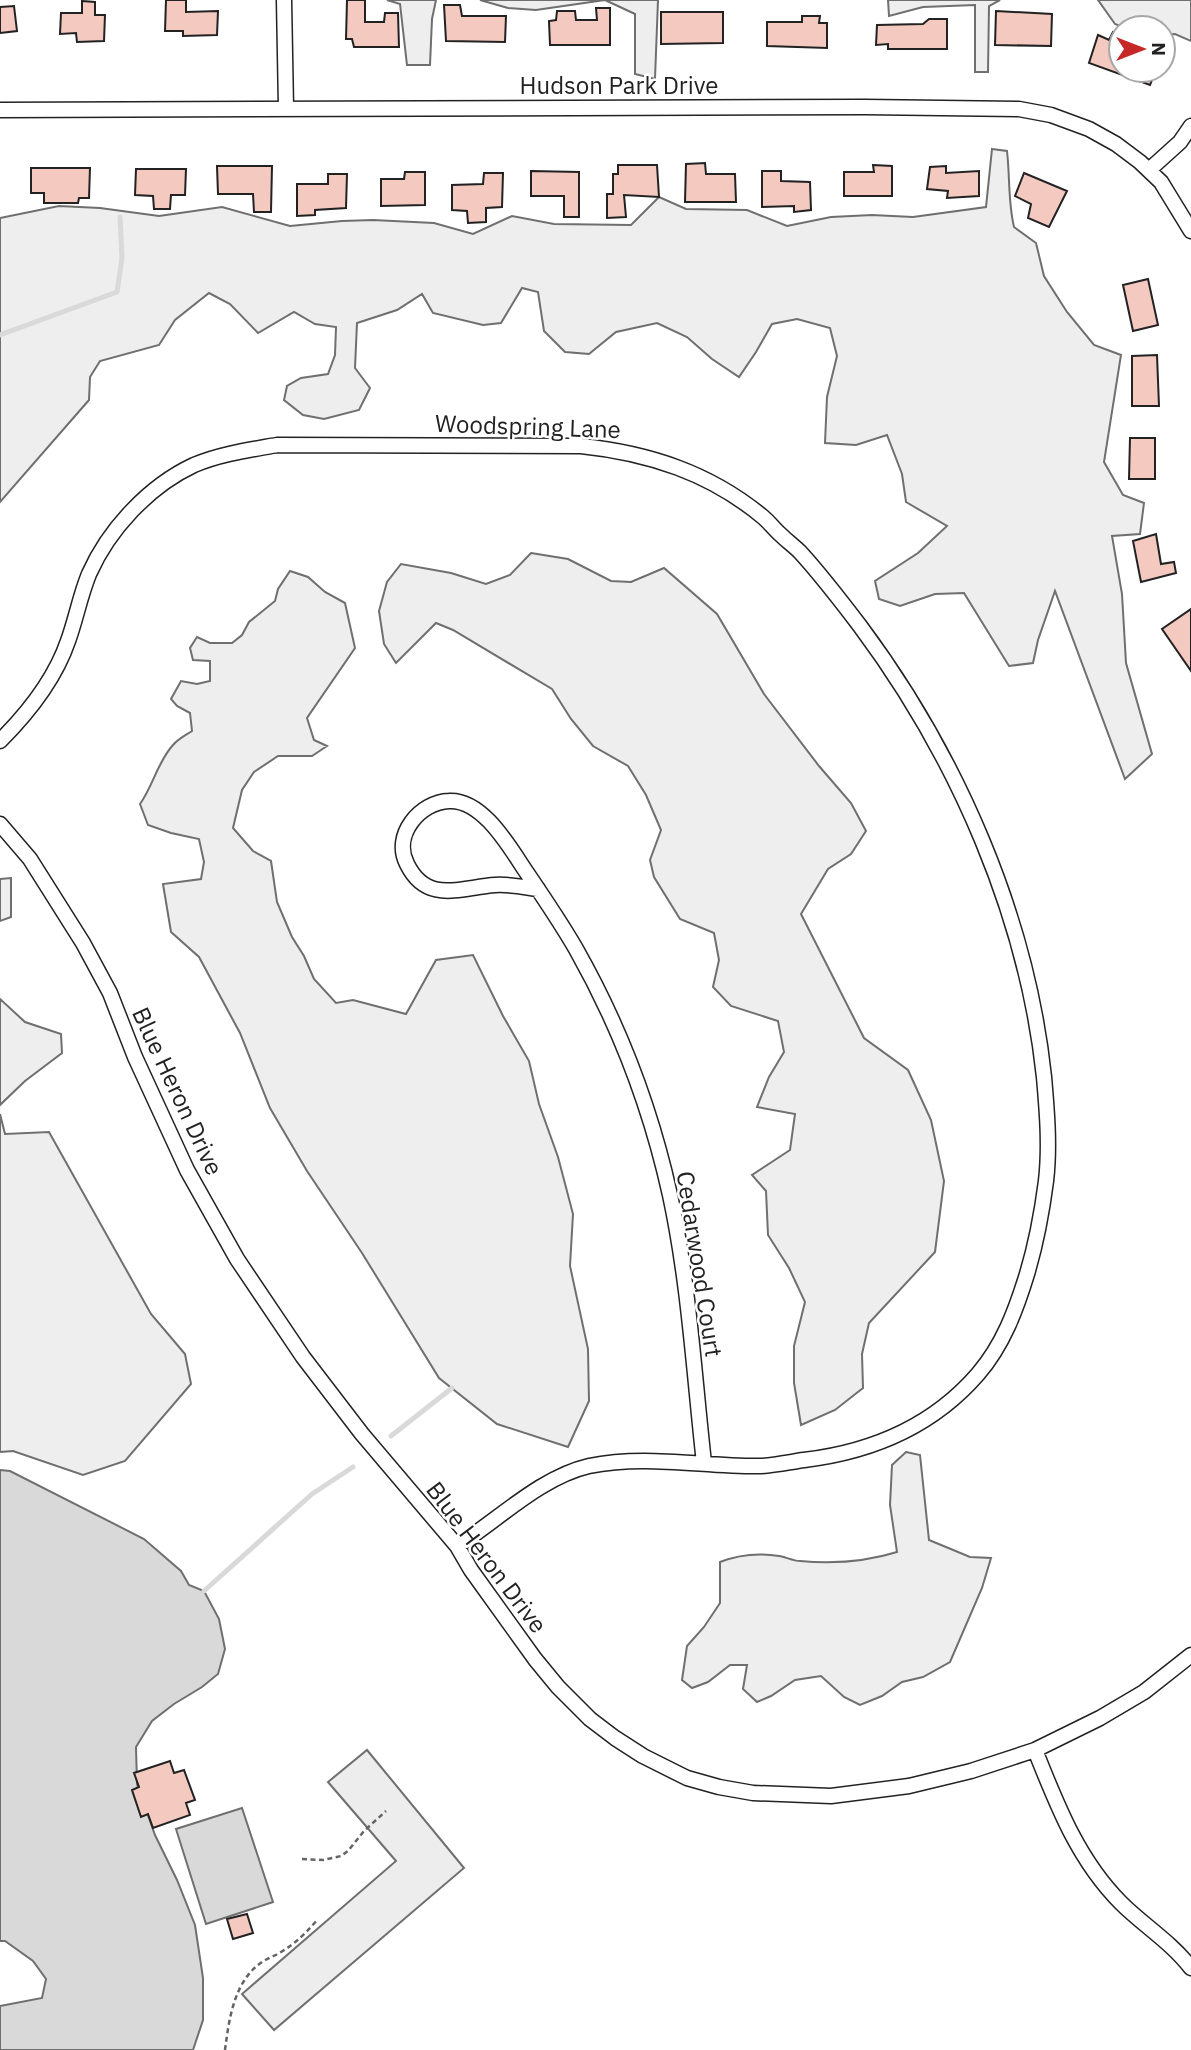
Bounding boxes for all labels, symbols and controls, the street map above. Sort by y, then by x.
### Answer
north arrow [1107,14,1177,84]
text: N [1147,42,1171,56]
street label: Hudson Park Drive [520,69,718,101]
street label: Woodspring Lane [435,407,621,445]
street label: Blue Heron Drive [125,1002,231,1180]
street label: Cedarwood Court [670,1169,730,1359]
street label: Blue Heron Drive [419,1475,555,1639]

